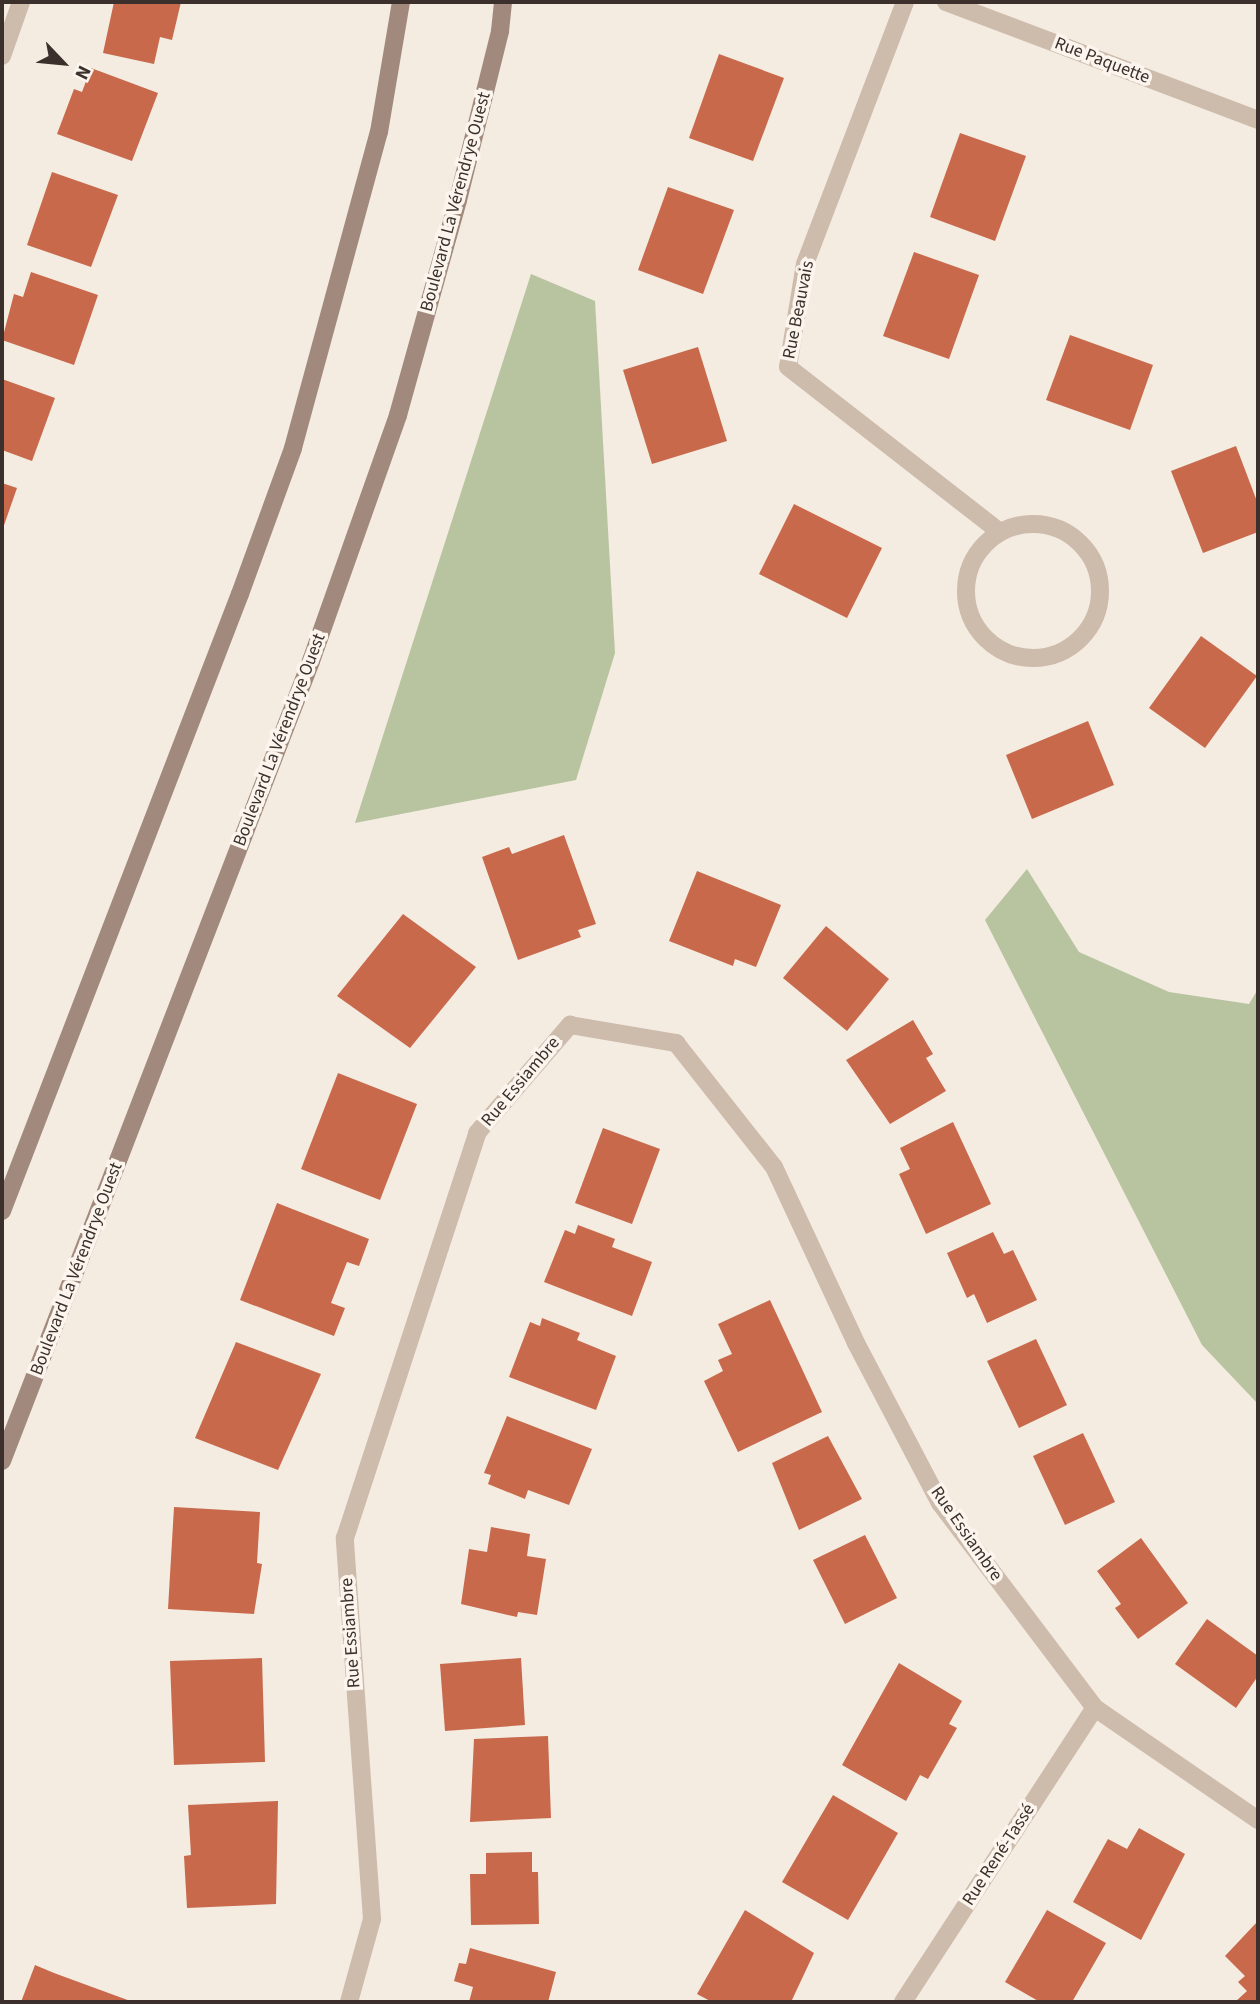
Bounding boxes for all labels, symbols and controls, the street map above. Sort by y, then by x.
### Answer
north arrow [28,28,98,98]
street label: Rue Paquette [1051,33,1153,89]
text: N [67,61,97,84]
street label: Boulevard La Vérendrye Ouest [416,90,496,314]
street label: Rue Beauvais [779,259,819,361]
street label: Boulevard La Vérendrye Ouest [229,631,331,849]
street label: Rue Essiambre [477,1033,565,1131]
street label: Boulevard La Vérendrye Ouest [26,1160,128,1378]
street label: Rue Essiambre [925,1483,1007,1585]
street label: Rue Essiambre [336,1577,366,1689]
street label: Rue René-Tassé [958,1800,1040,1910]

